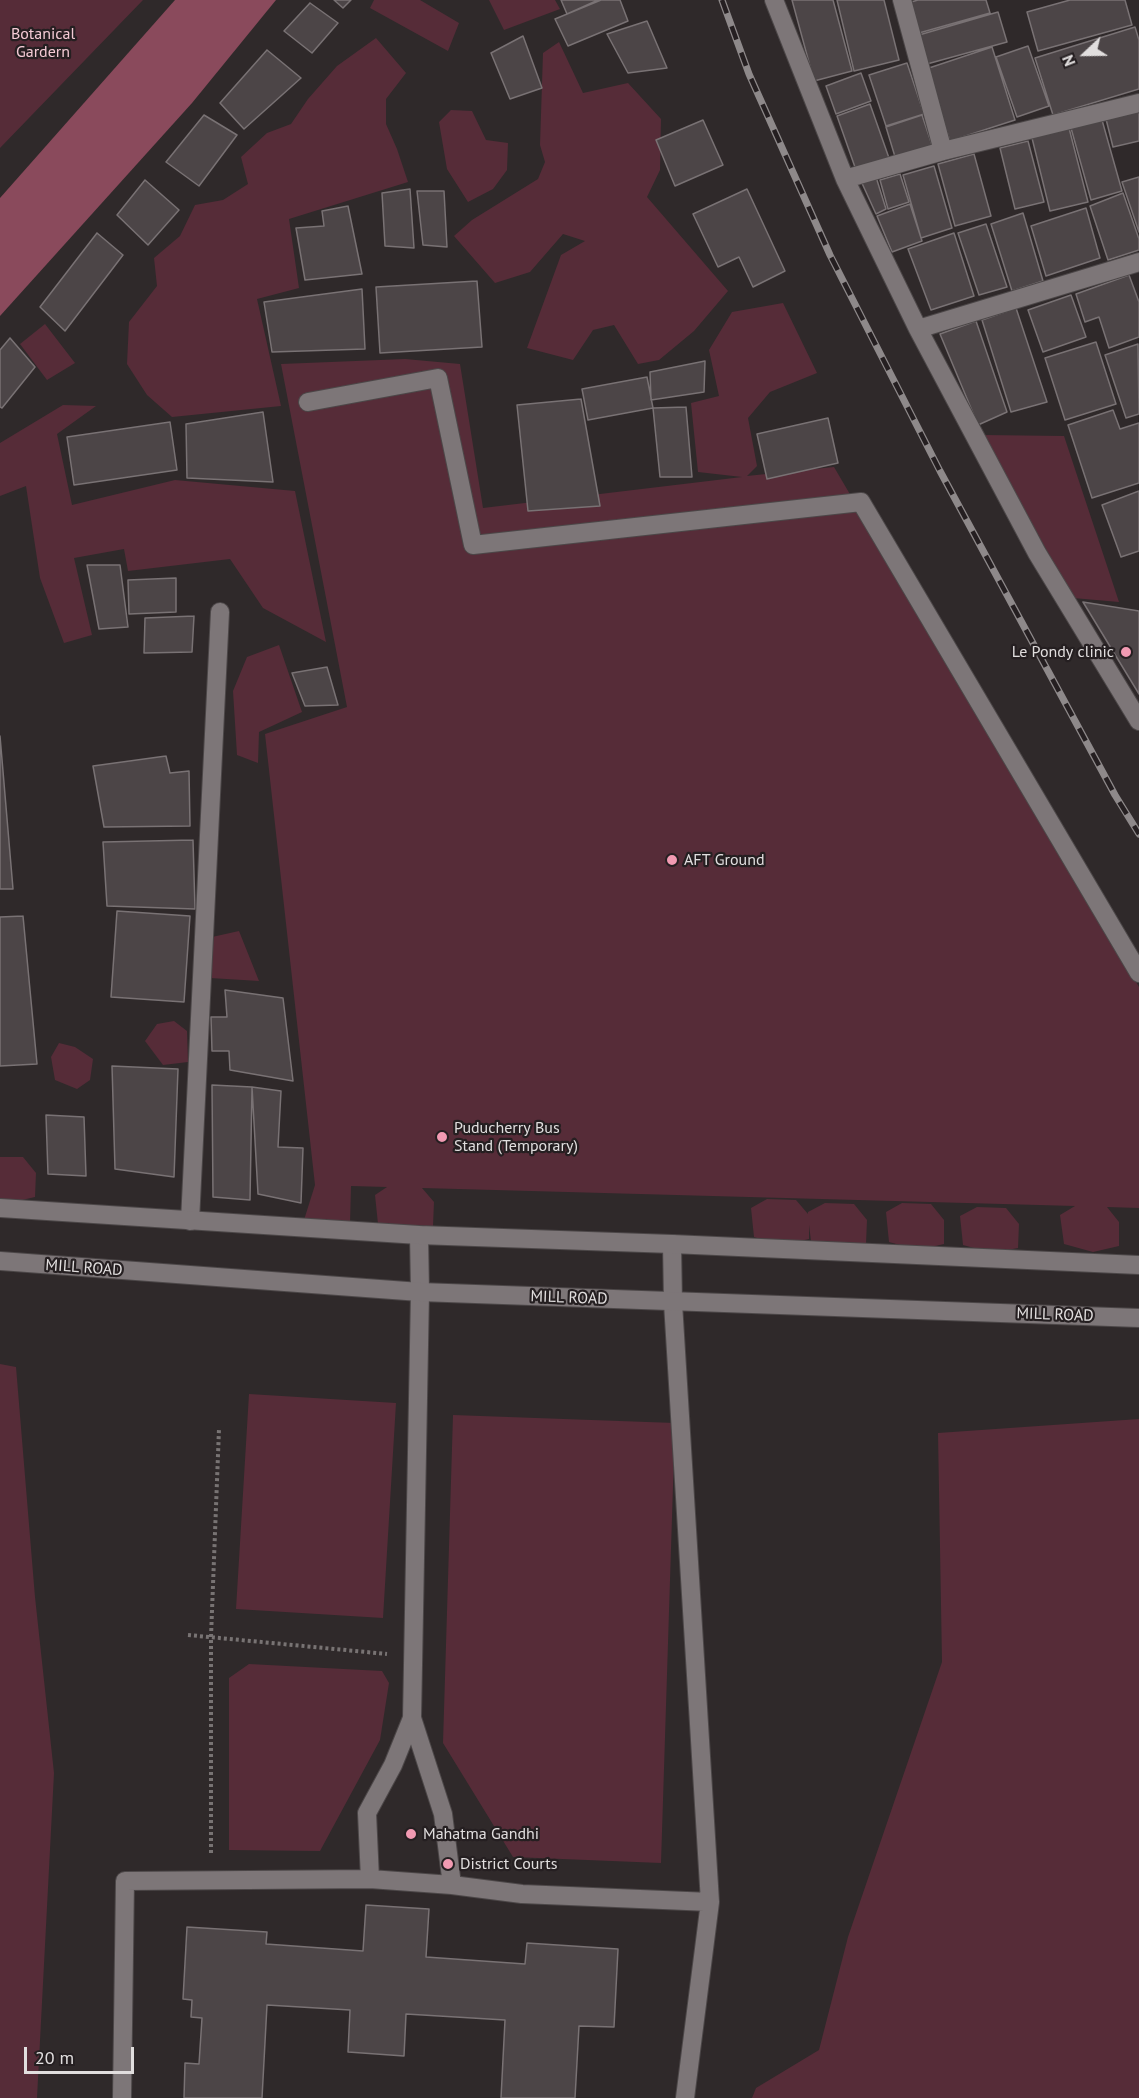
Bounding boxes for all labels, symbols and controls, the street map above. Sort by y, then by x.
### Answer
park label: Botanical Gardern [11,24,75,62]
north arrow [1055,24,1115,84]
text: N [1057,52,1080,69]
place label: Le Pondy clinic [1012,642,1114,662]
marker: Le Pondy clinic [1119,645,1133,659]
place label: AFT Ground [684,850,765,870]
marker: AFT Ground [665,853,679,867]
place label: Puducherry Bus Stand (Temporary) [454,1118,578,1156]
marker: Puducherry Bus Stand (Temporary) [435,1130,449,1144]
street label: MILL ROAD [45,1256,123,1280]
street label: MILL ROAD [530,1287,608,1309]
street label: MILL ROAD [1016,1304,1094,1326]
place label: Mahatma Gandhi [423,1824,539,1844]
marker: Mahatma Gandhi [404,1827,418,1841]
place label: District Courts [460,1854,557,1874]
marker: District Courts [441,1857,455,1871]
scale bar [27,2035,136,2073]
text: 20 m [35,2046,74,2069]

